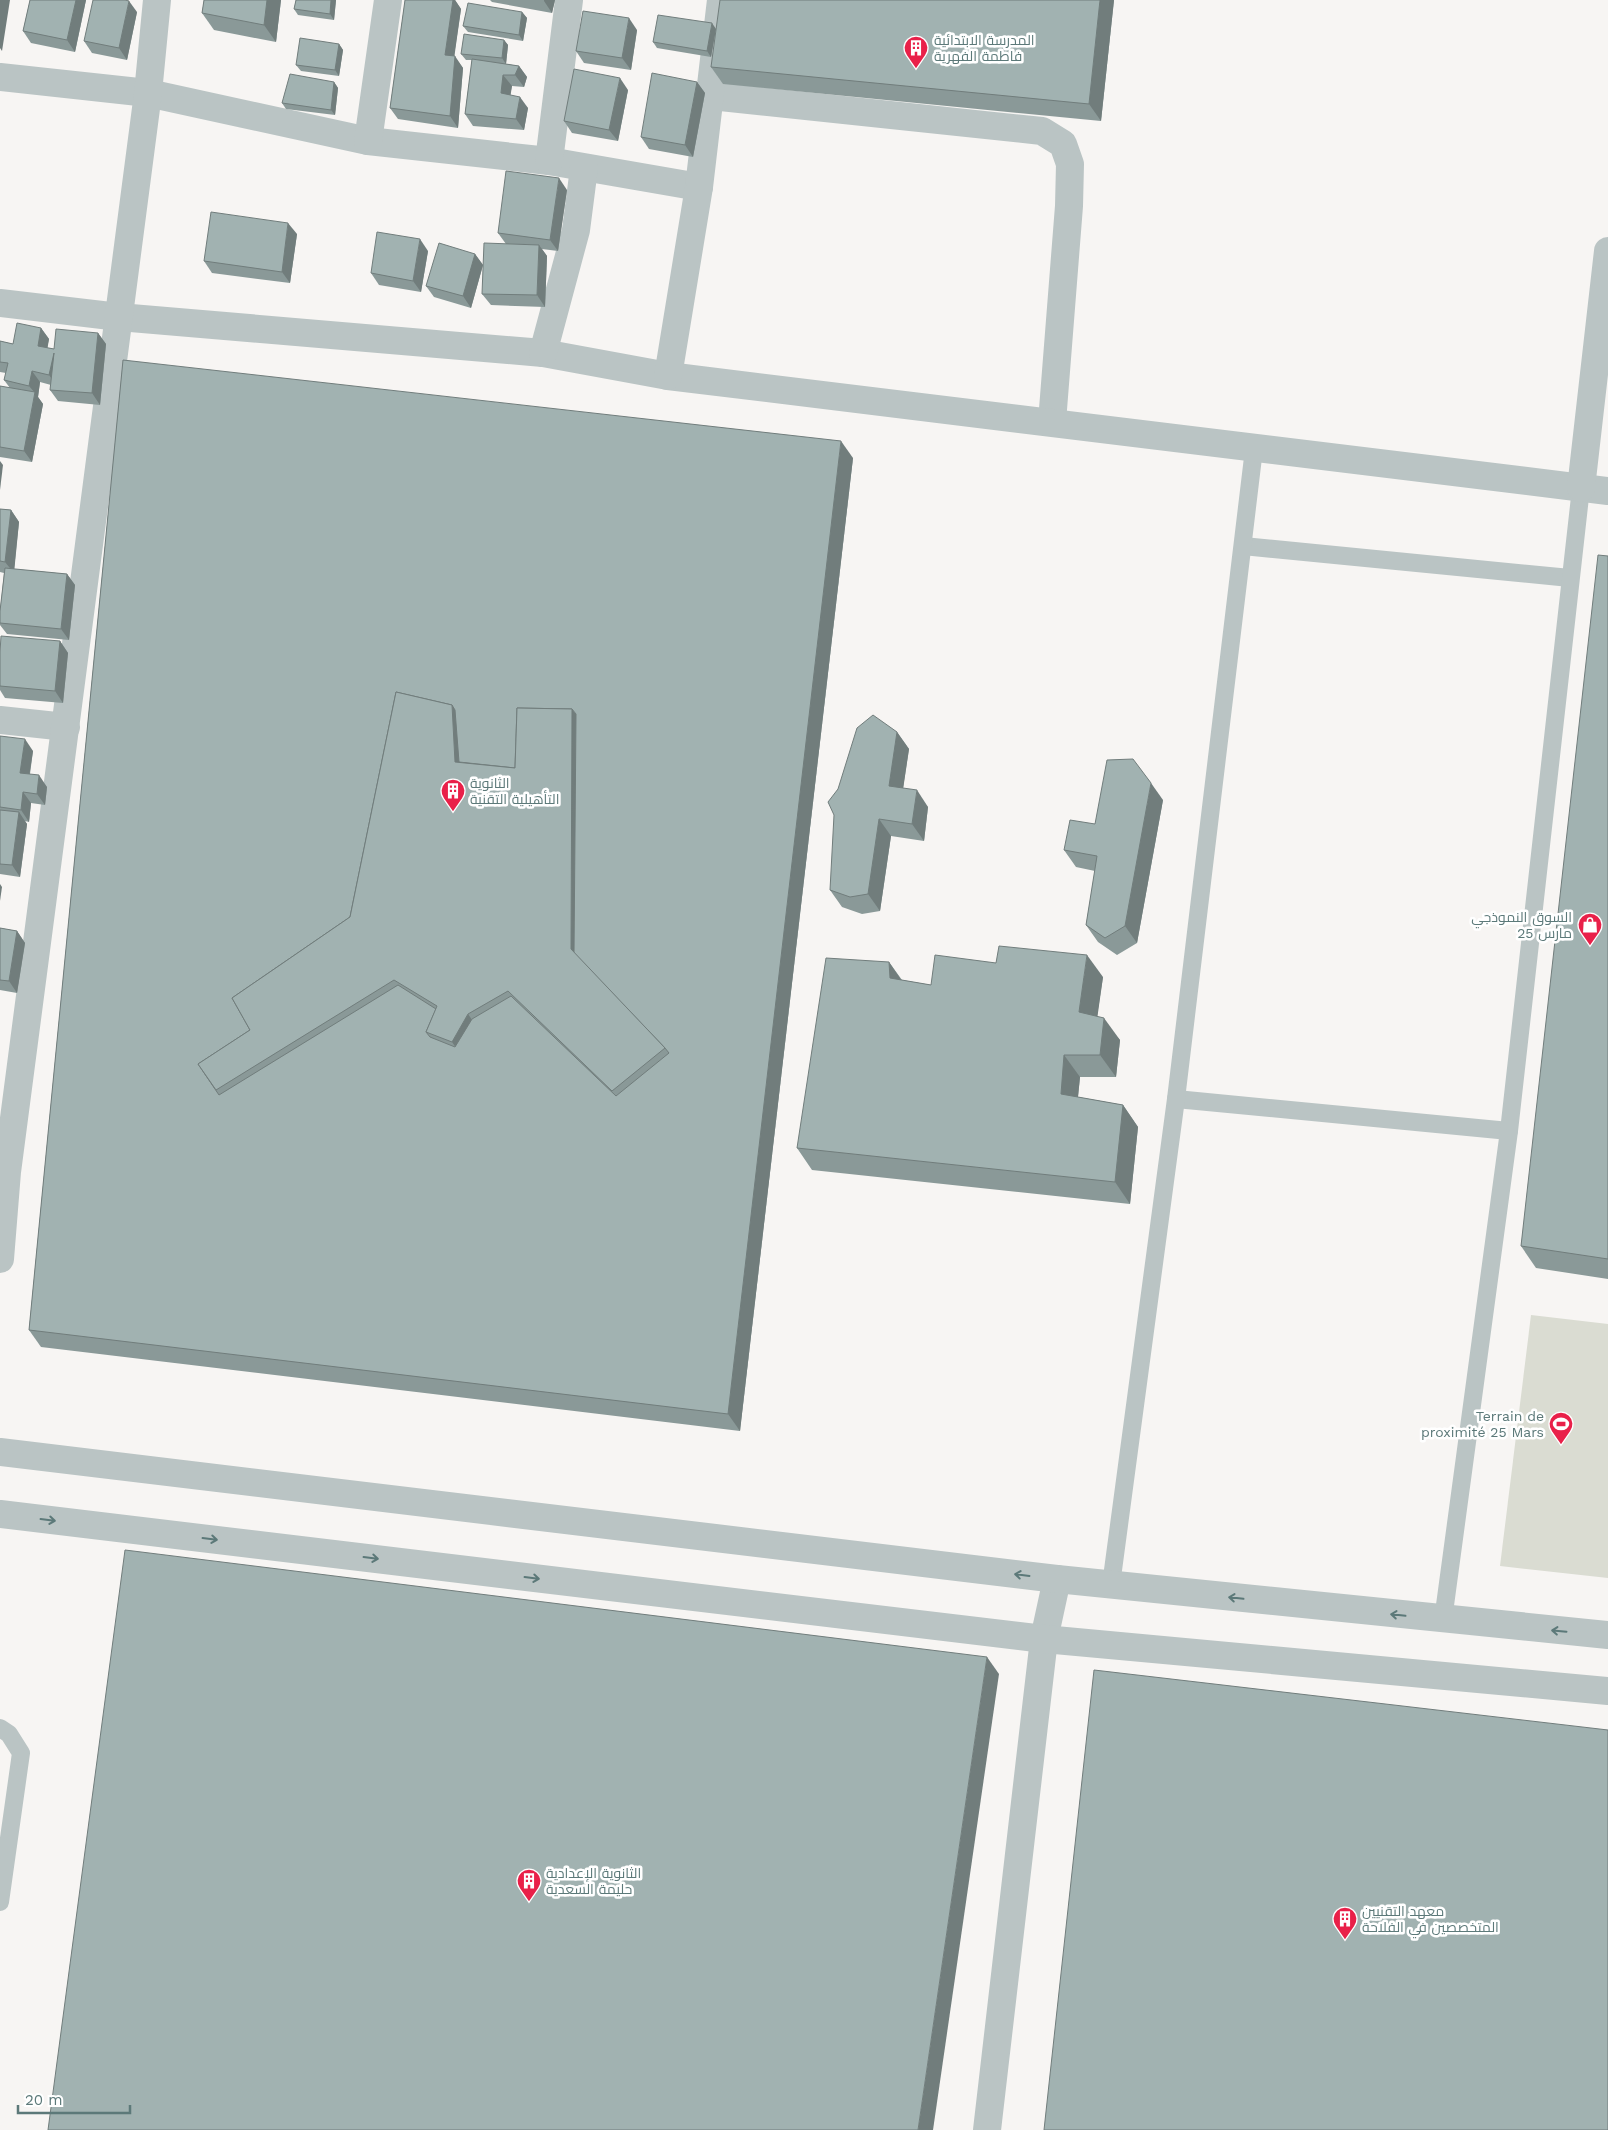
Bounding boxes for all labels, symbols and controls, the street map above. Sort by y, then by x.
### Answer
place label: المدرسة الابتدائية فاطمة الفهرية [934,32,1035,64]
building icon: المدرسة الابتدائية فاطمة الفهرية [903,35,929,69]
place label: الثانوية التأهيلية التقنية [470,775,559,807]
building icon: الثانوية التأهيلية التقنية [440,778,466,812]
place label: السوق النموذجي 25 مارس [1471,909,1572,941]
shop icon: السوق النموذجي 25 مارس [1577,912,1603,946]
place label: Terrain de proximité 25 Mars [1421,1408,1544,1440]
sports icon: Terrain de proximité 25 Mars [1548,1411,1574,1445]
one-way arrow [40,1515,56,1525]
one-way arrow [201,1534,217,1544]
one-way arrow [363,1553,379,1563]
one-way arrow [1015,1570,1031,1580]
one-way arrow [524,1573,540,1583]
one-way arrow [1228,1593,1244,1603]
one-way arrow [1390,1610,1406,1620]
one-way arrow [1552,1626,1568,1635]
place label: الثانوية الإعدادية حليمة السعدية [546,1865,641,1897]
building icon: الثانوية الإعدادية حليمة السعدية [516,1868,542,1902]
place label: معهد التقنيين المتخصصين في الفلاحة [1362,1903,1499,1939]
building icon: معهد التقنيين المتخصصين في الفلاحة [1332,1906,1358,1940]
scale bar [18,2082,130,2114]
text: 20 m [25,2091,63,2109]

